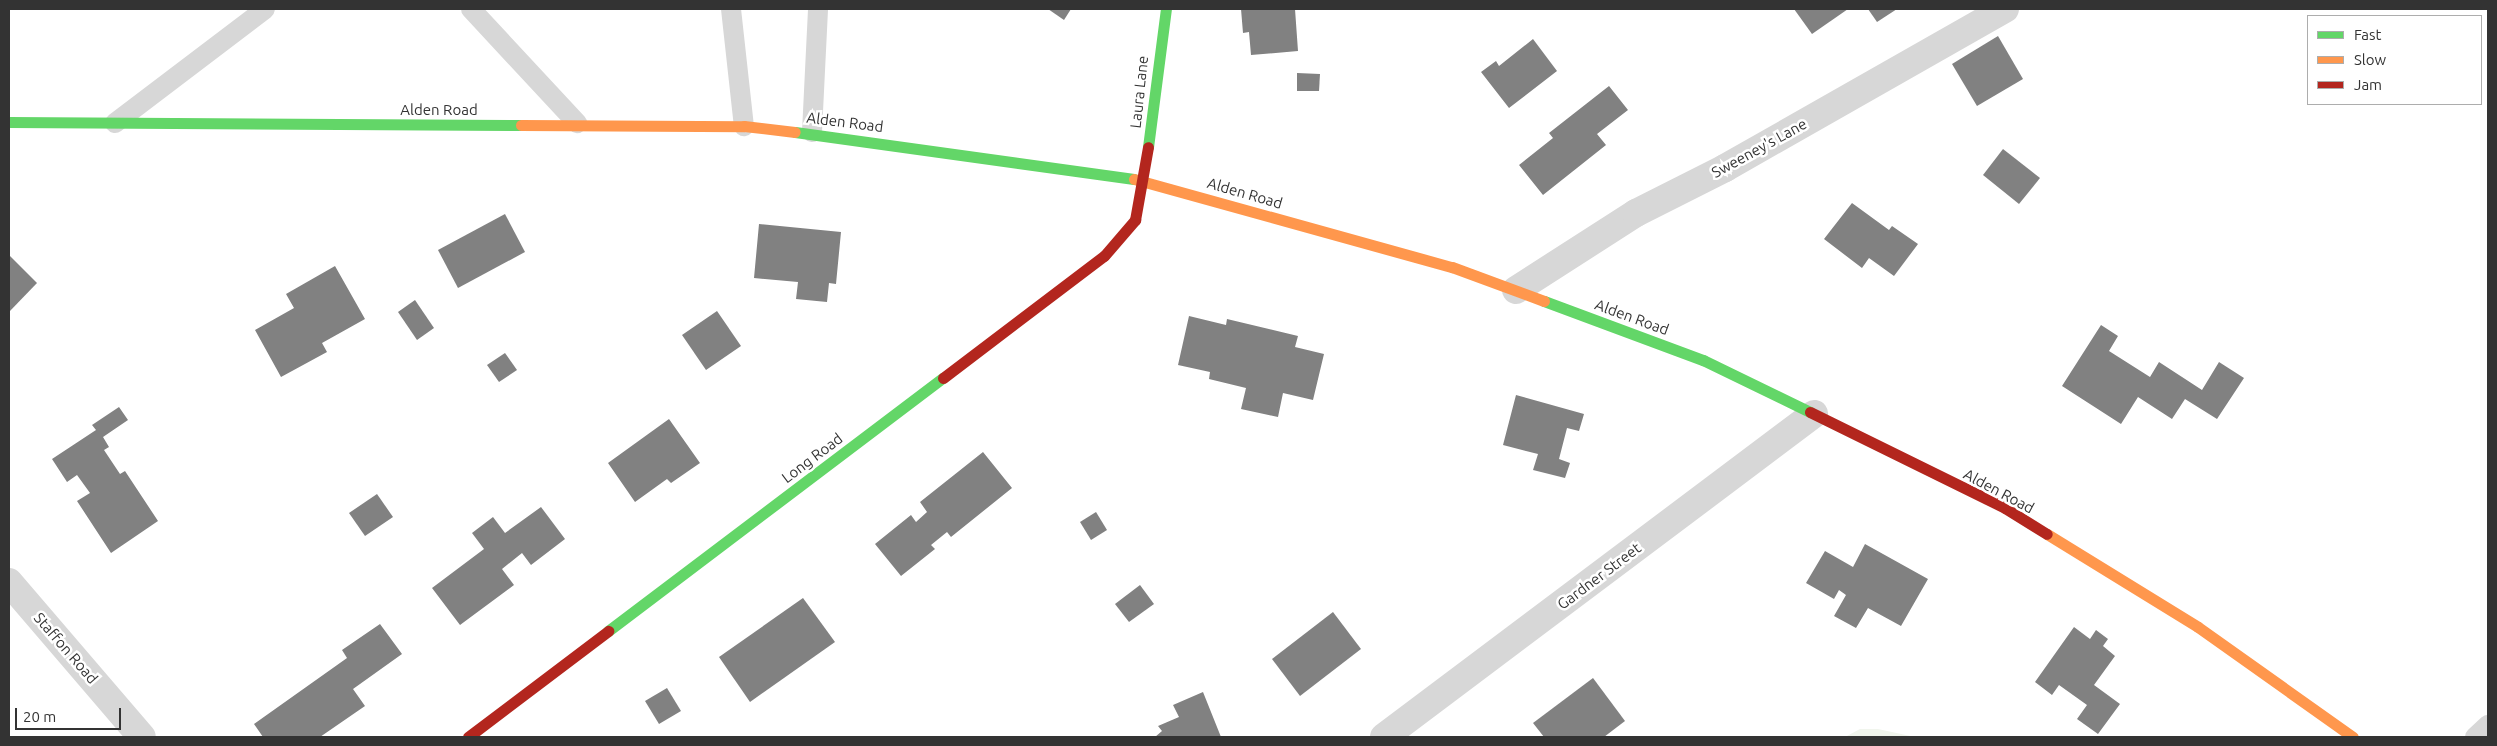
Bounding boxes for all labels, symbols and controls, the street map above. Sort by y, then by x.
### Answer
legend [2307,15,2482,105]
text: Fast [2354,26,2381,43]
text: Slow [2354,51,2386,68]
street label: Laura Lane [1126,55,1152,129]
text: Jam [2354,76,2382,93]
street label: Alden Road [400,101,478,119]
street label: Alden Road [806,108,884,136]
street label: Sweeney's Lane [1708,114,1810,182]
street label: Alden Road [1205,174,1285,212]
street label: Alden Road [1593,295,1671,339]
street label: Long Road [778,429,846,487]
street label: Alden Road [1961,465,2037,517]
street label: Gardner Street [1554,539,1644,613]
street label: Staffon Road [30,609,102,687]
scale bar [18,698,124,730]
text: 20 m [23,708,56,725]

